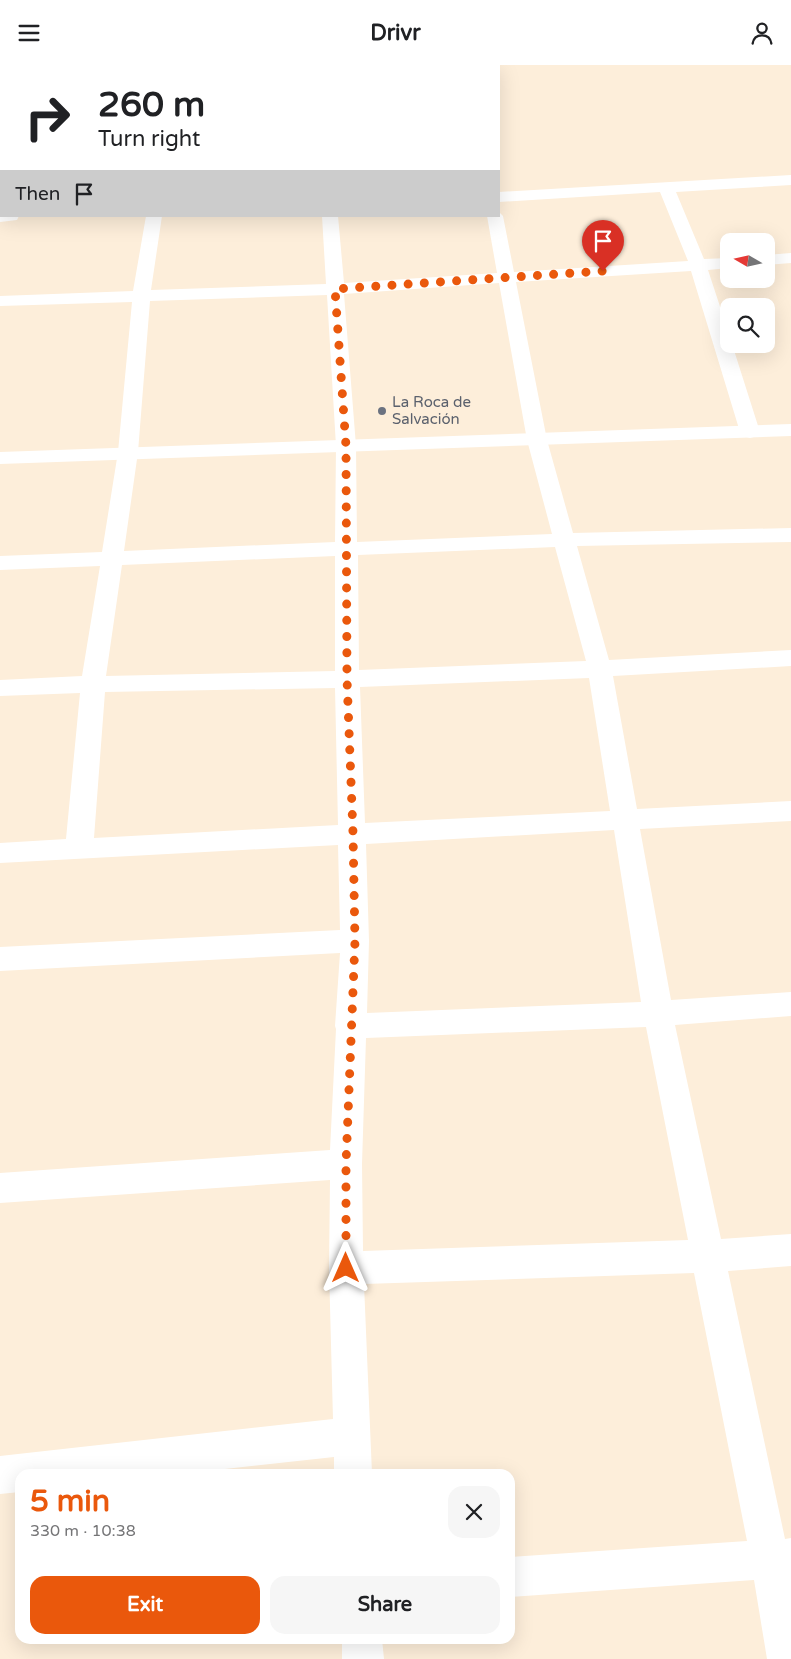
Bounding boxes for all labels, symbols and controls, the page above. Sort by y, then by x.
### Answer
icon: menu [15,19,43,47]
icon: person [748,19,776,47]
text: Drivr [370,20,421,46]
text: 260 m [98,84,205,126]
icon: right [15,85,80,150]
text: Turn right [98,126,200,152]
icon: arrive [70,180,98,208]
text: Then [15,183,60,205]
pin [582,220,624,271]
icon: arrive [589,227,617,255]
north arrow [720,233,775,287]
map controls [720,233,775,353]
button: search [720,298,775,353]
place label: La Roca de Salvación [392,393,471,428]
marker: La Roca de Salvación [376,405,388,417]
position arrow [319,1241,371,1293]
text: 5 min [30,1483,110,1520]
button: close [448,1486,500,1538]
text: 330 m · 10:38 [30,1521,136,1541]
button: Exit [30,1576,260,1634]
button: Share [270,1576,500,1634]

